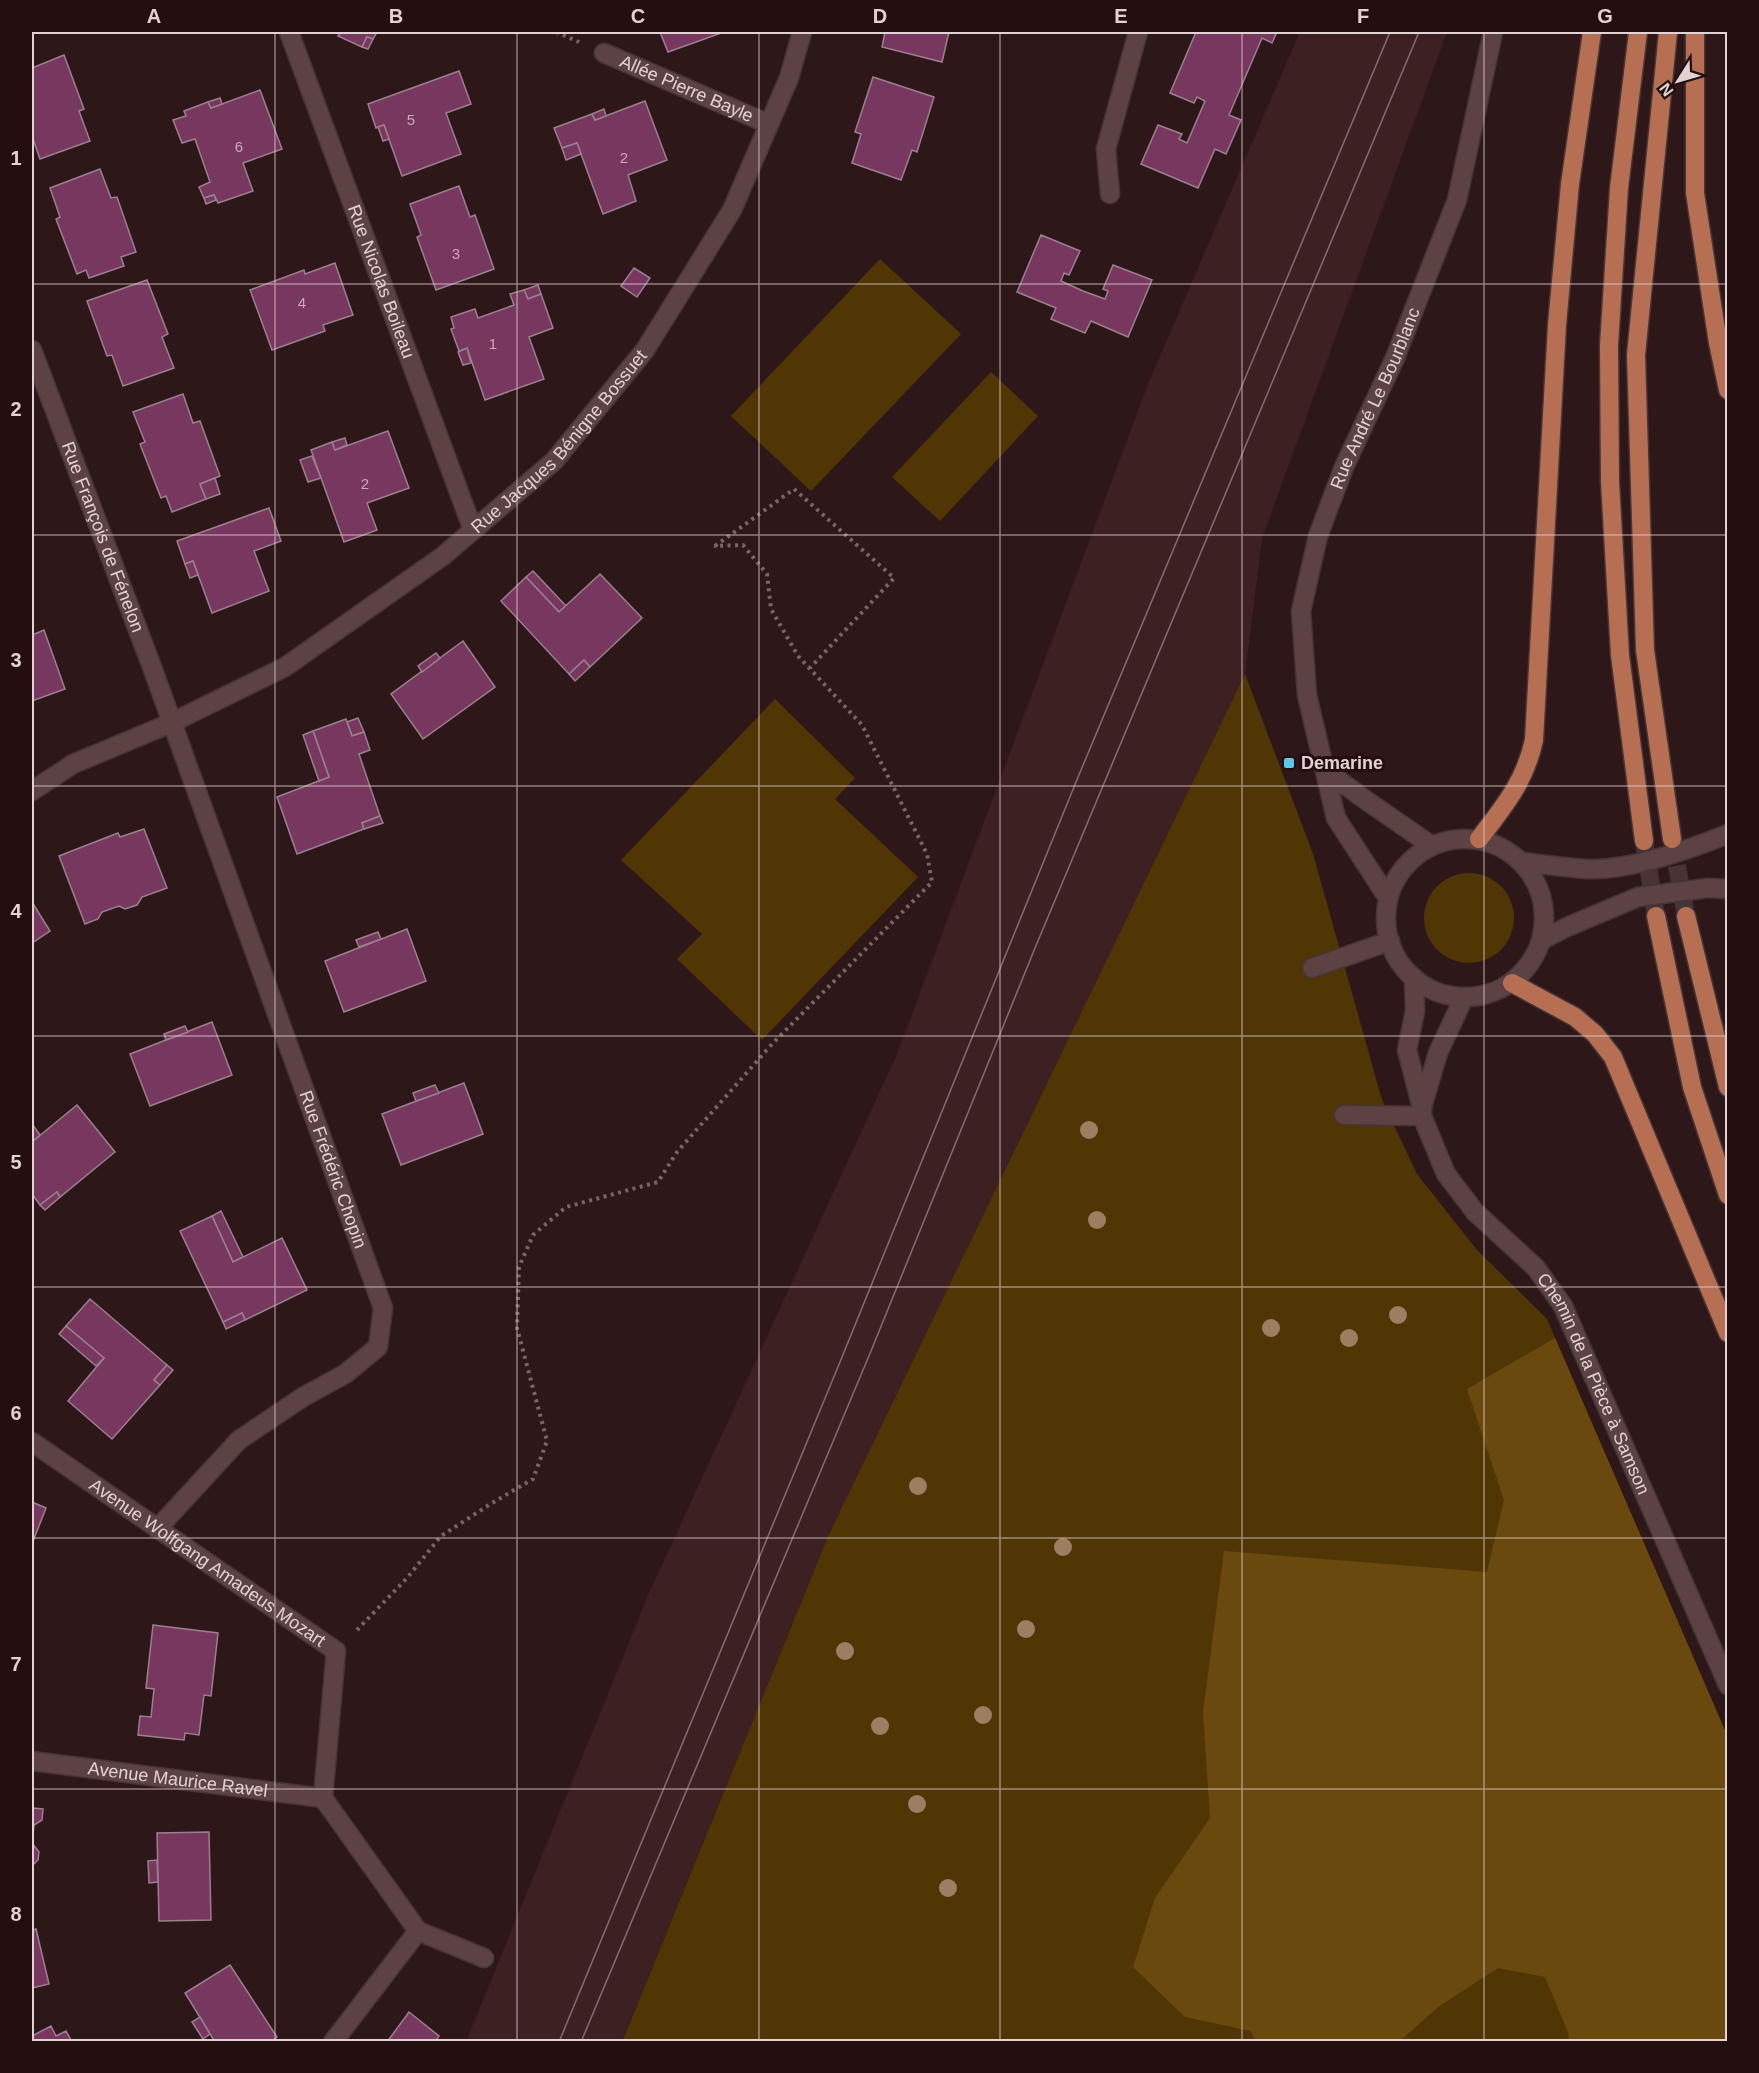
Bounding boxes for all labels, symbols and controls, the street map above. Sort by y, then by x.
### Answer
text: A [147,5,161,27]
text: B [389,5,403,27]
text: C [631,5,645,27]
text: D [873,5,887,27]
text: E [1114,5,1128,27]
text: F [1357,5,1369,27]
text: G [1597,5,1613,27]
street label: Allée Pierre Bayle [617,51,756,126]
north arrow [1648,51,1708,111]
text: N [1656,80,1677,99]
house number: 5 [407,111,415,128]
house number: 6 [235,138,243,155]
text: 1 [10,147,22,169]
house number: 2 [620,149,628,166]
street label: Rue Nicolas Boileau [344,202,419,361]
house number: 3 [452,245,460,262]
house number: 4 [298,294,306,311]
street label: Rue André Le Bourblanc [1327,305,1424,492]
house number: 1 [489,335,497,352]
street label: Rue Jacques Bénigne Bossuet [467,346,651,537]
text: 2 [10,398,22,420]
street label: Rue François de Fénelon [58,439,148,635]
house number: 2 [361,475,369,492]
text: 3 [10,649,22,671]
place label: Demarine [1301,753,1383,773]
marker: Demarine [1282,756,1296,770]
text: 4 [10,900,22,922]
street label: Rue Frédéric Chopin [295,1088,371,1251]
text: 5 [10,1151,22,1173]
street label: Chemin de la Pièce à Samson [1533,1269,1654,1497]
text: 6 [10,1402,22,1424]
street label: Avenue Wolfgang Amadeus Mozart [86,1475,329,1651]
text: 7 [10,1653,22,1675]
street label: Avenue Maurice Ravel [87,1758,269,1801]
text: 8 [10,1903,22,1925]

